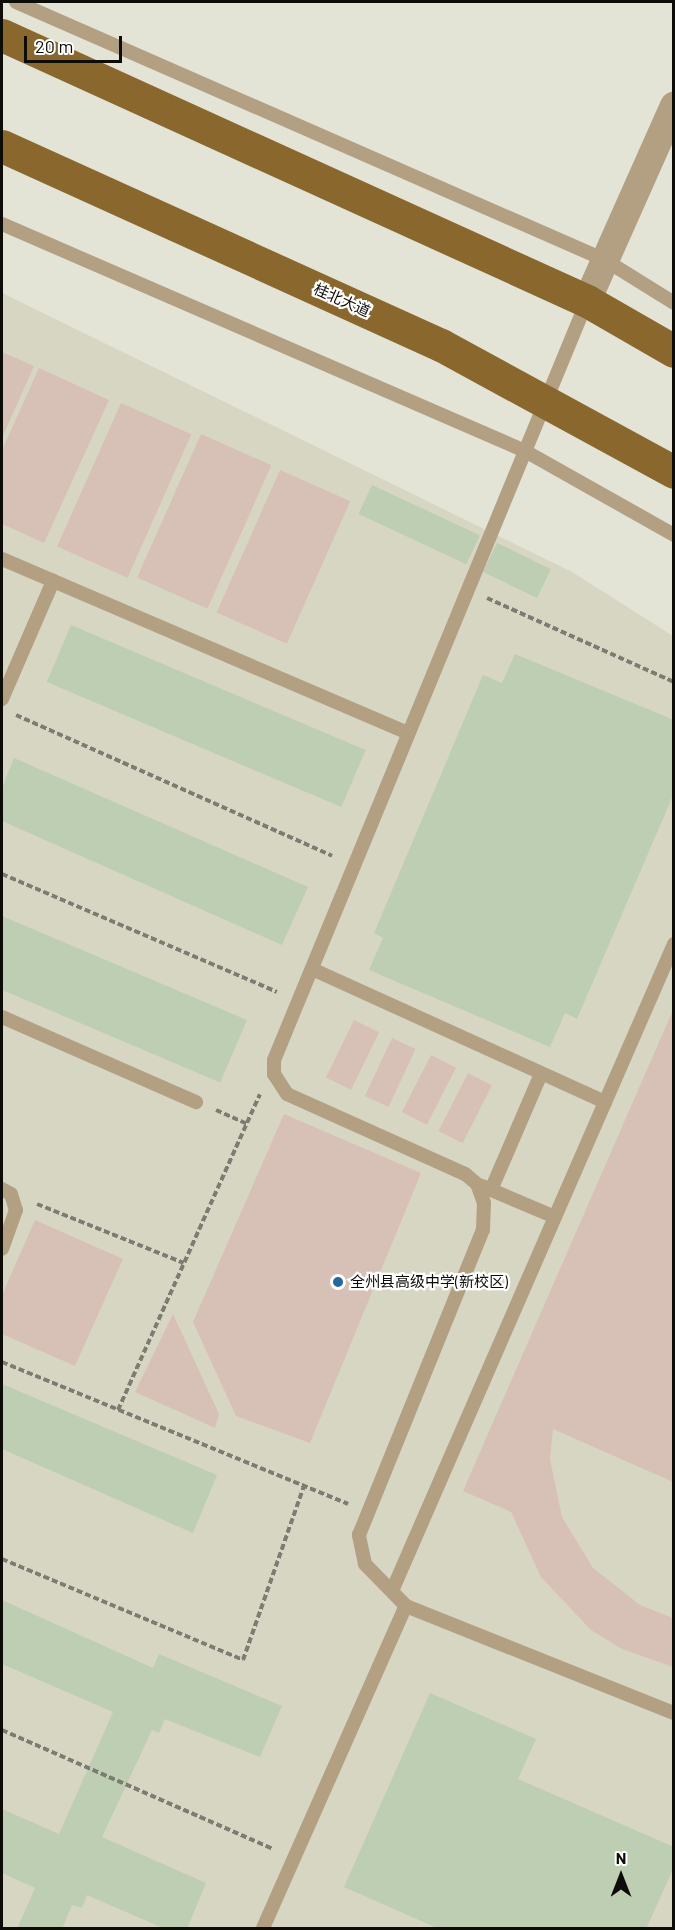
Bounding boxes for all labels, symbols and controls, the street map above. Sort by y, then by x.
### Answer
scale bar [27,24,124,62]
text: 20 m [35,35,73,57]
street label: 桂北大道 [311,280,373,320]
place label: 全州县高级中学(新校区) [350,1273,508,1291]
marker: 全州县高级中学(新校区) [331,1275,345,1289]
north arrow [591,1846,651,1906]
text: N [616,1848,626,1867]

